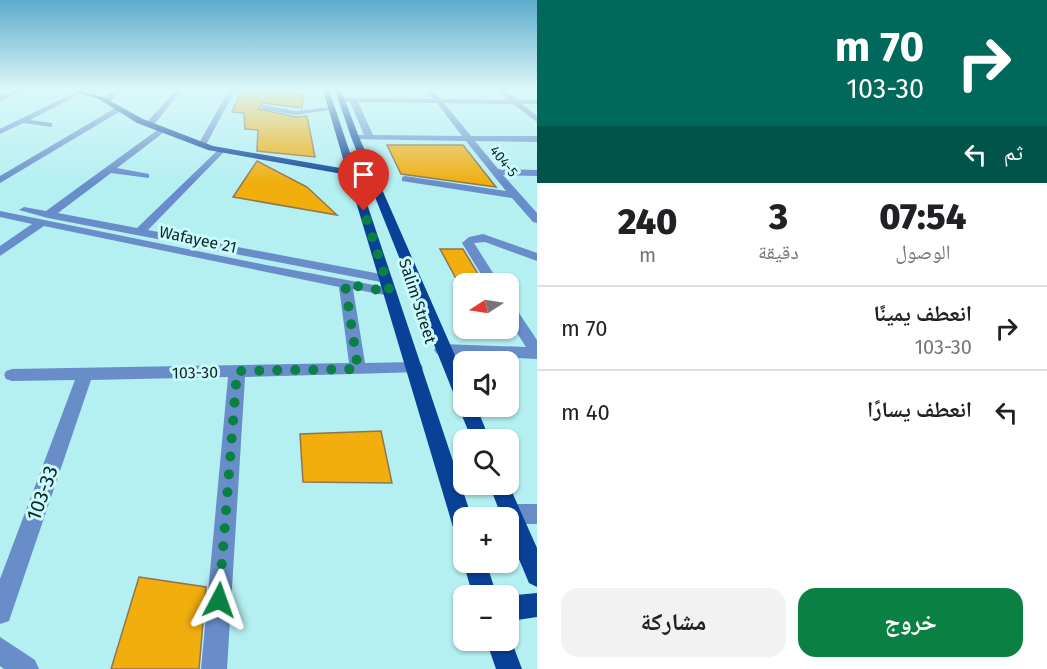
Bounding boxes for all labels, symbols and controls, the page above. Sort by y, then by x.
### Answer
text: 70 m [835,22,924,72]
icon: right [945,24,1023,102]
text: 103-30 [846,73,924,105]
icon: left [959,138,992,171]
text: ثم [1004,139,1023,166]
street label: 404-5 [486,142,521,180]
pin [338,149,389,211]
icon: arrive [347,158,380,191]
text: 3 [769,195,788,239]
text: 07:54 [879,195,966,239]
text: 240 [618,200,678,244]
street label: Wafayee 21 [157,222,238,257]
text: دقيقة [758,240,799,264]
text: الوصول [895,240,951,264]
text: m [639,243,656,267]
street label: Salim Street [395,256,440,346]
north arrow [453,273,519,339]
map controls [453,273,519,651]
text: انعطف يمينًا [873,300,972,327]
icon: right [990,312,1023,345]
text: 70 m [561,315,607,342]
text: 103-30 [914,335,972,359]
button: sound [453,351,519,417]
street label: 103-30 [172,363,218,382]
text: انعطف يسارًا [867,396,972,423]
icon: left [990,396,1023,429]
text: 40 m [561,399,610,426]
button: search [453,429,519,495]
street label: 103-33 [21,462,63,524]
button: + [453,507,519,573]
position arrow [187,568,251,632]
button: − [453,585,519,651]
button: مشاركة [561,588,786,657]
button: خروج [798,588,1023,657]

